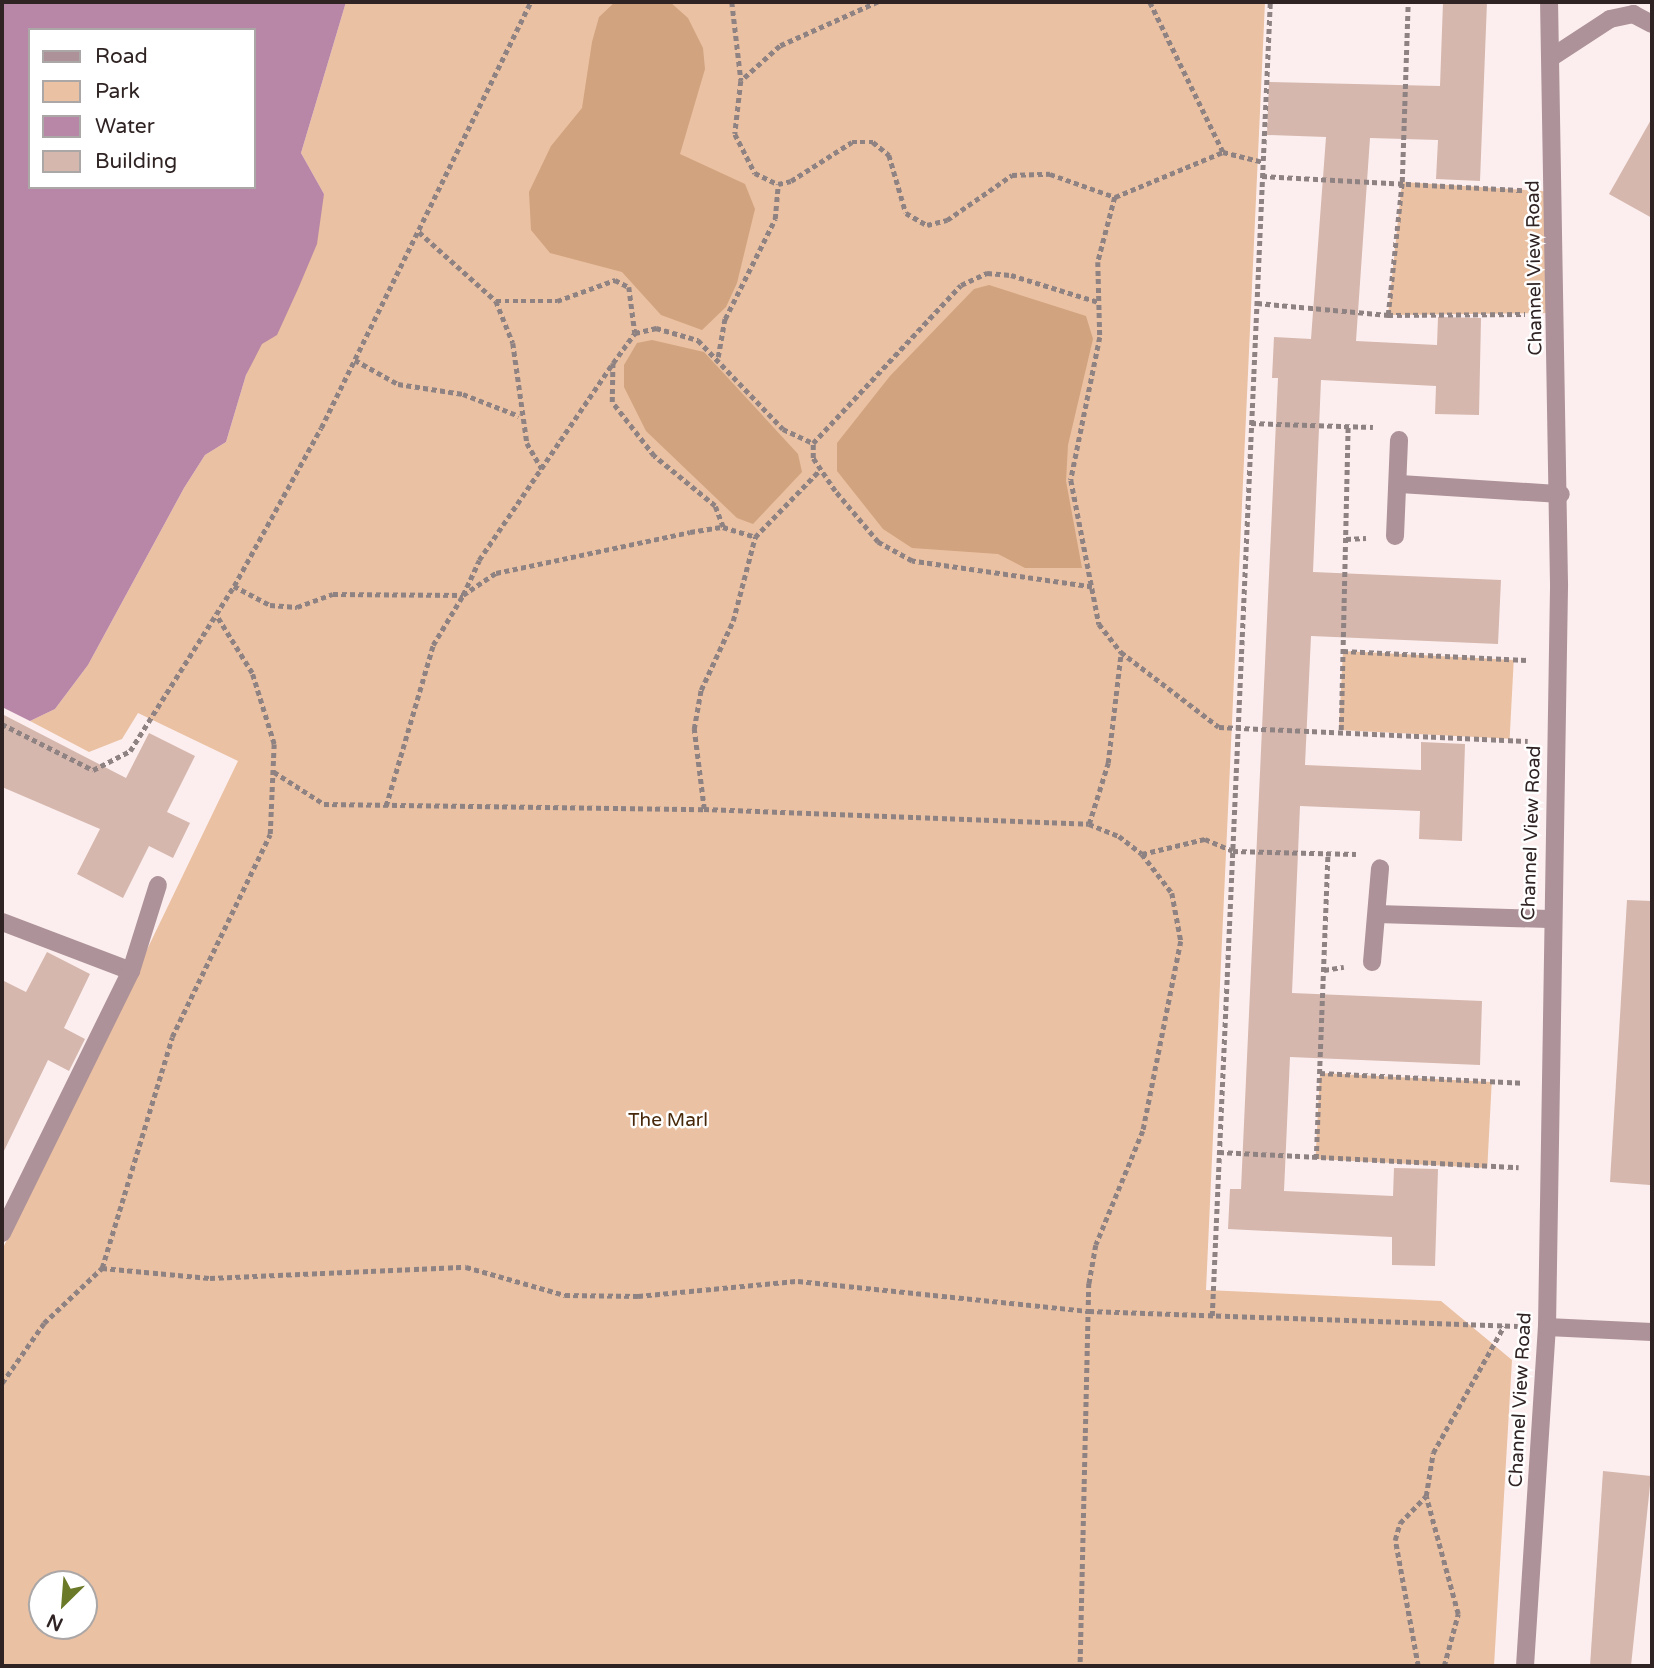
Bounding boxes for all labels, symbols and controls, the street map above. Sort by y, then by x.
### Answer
legend [28,28,256,189]
text: Road [95,44,148,69]
text: Park [95,79,140,104]
text: Water [95,114,155,139]
text: Building [95,149,177,174]
street label: Channel View Road [1522,180,1548,356]
street label: Channel View Road [1518,745,1546,921]
park label: The Marl [628,1110,708,1132]
street label: Channel View Road [1505,1312,1537,1488]
north arrow [28,1570,98,1640]
text: N [43,1609,67,1635]

